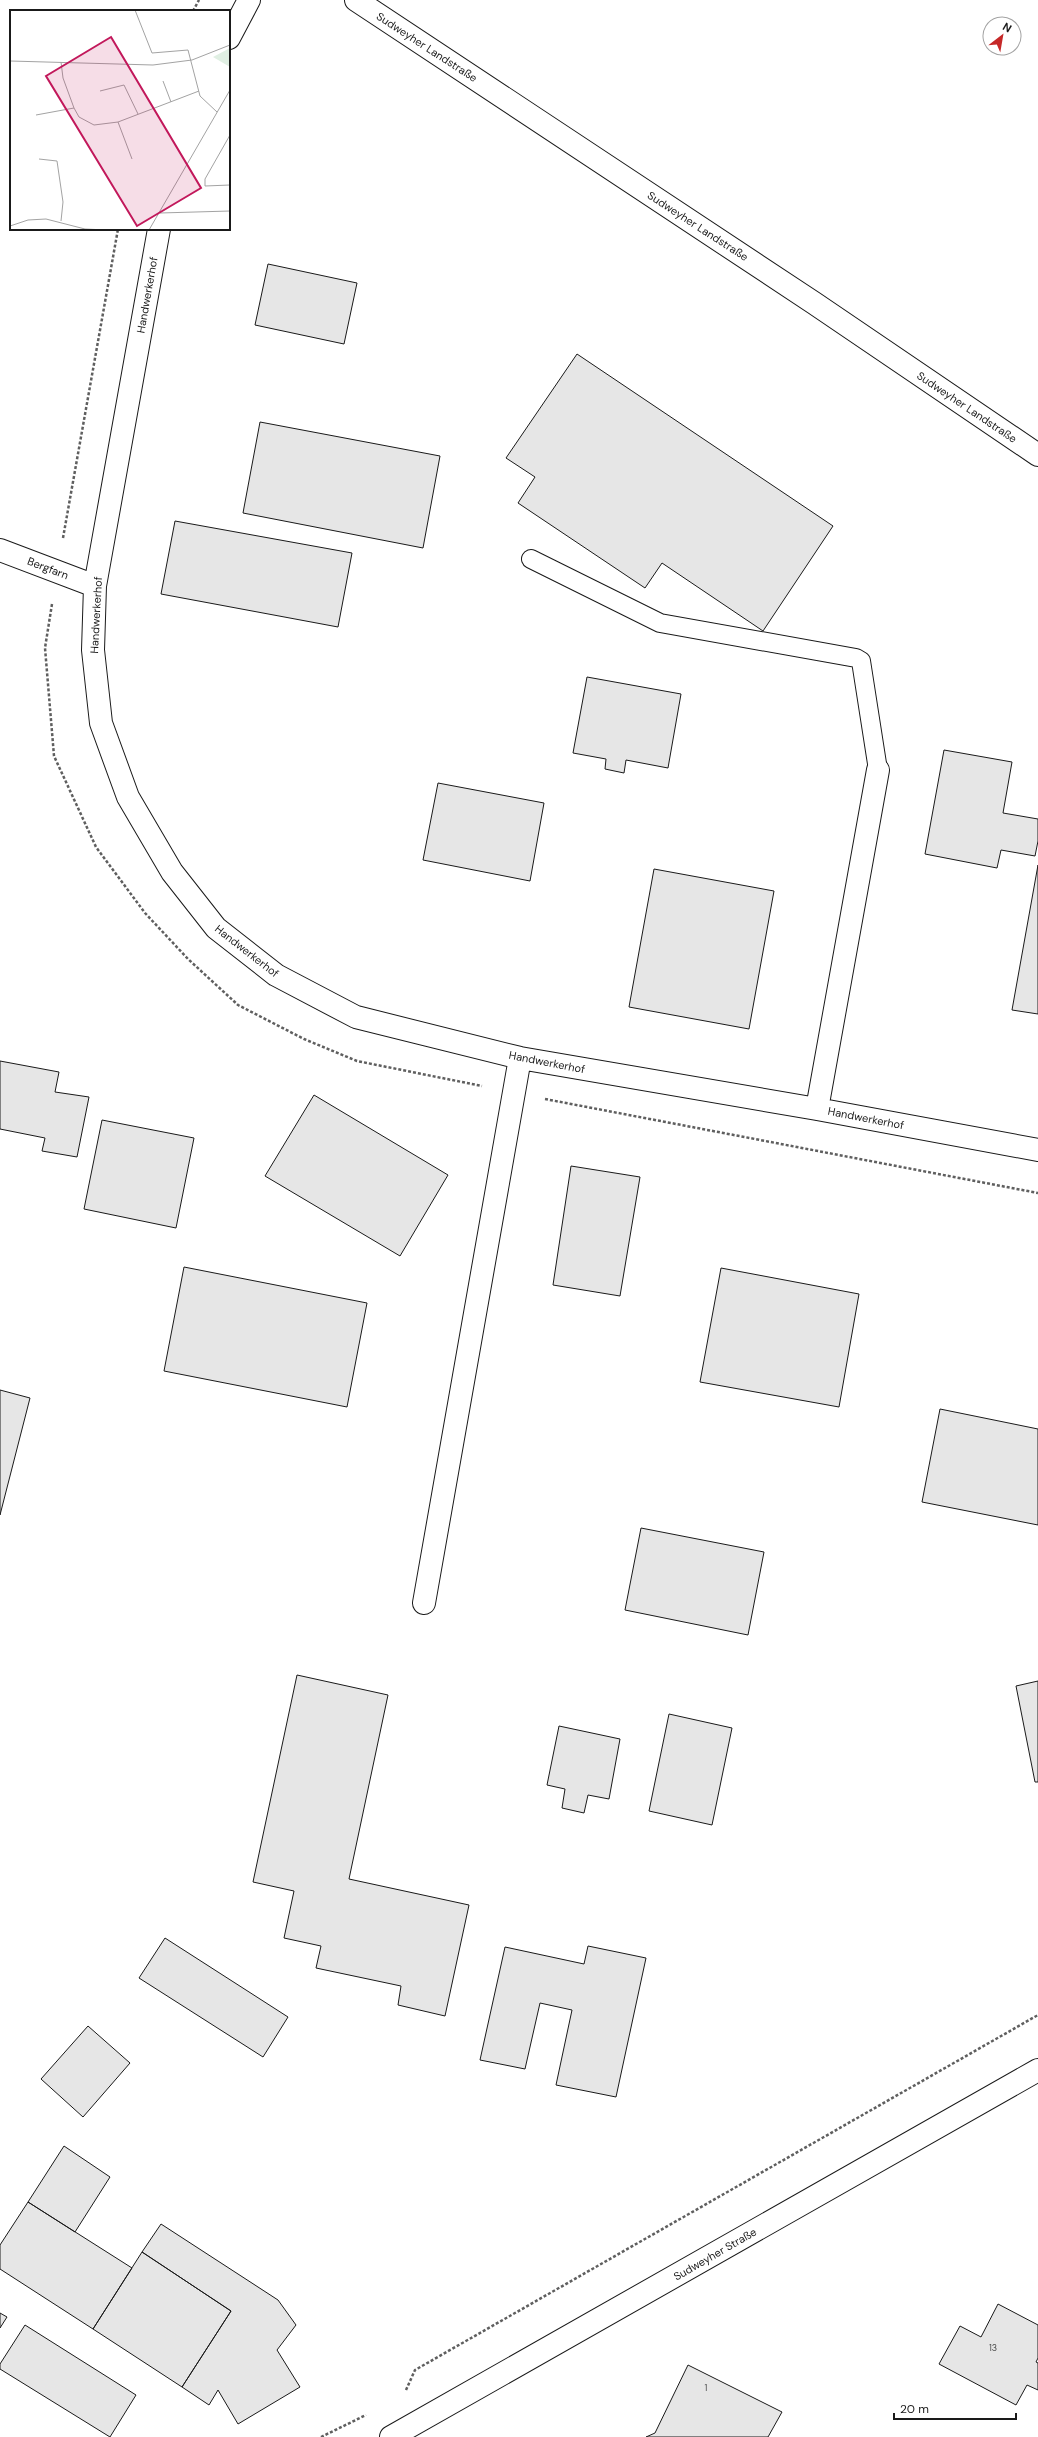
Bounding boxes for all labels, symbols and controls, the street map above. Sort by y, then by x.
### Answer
street label: Sudweyher Landstraße [374,9,480,85]
inset map [10,10,230,230]
north arrow [982,16,1022,56]
text: N [1000,19,1014,35]
street label: Sudweyher Landstraße [645,188,751,264]
street label: Handwerkerhof [133,255,161,334]
street label: Sudweyher Landstraße [914,368,1020,446]
street label: Bergfarn [25,554,71,582]
street label: Handwerkerhof [87,576,105,654]
street label: Handwerkerhof [212,922,282,980]
street label: Handwerkerhof [508,1048,586,1076]
street label: Handwerkerhof [827,1104,905,1132]
street label: Sudweyher Straße [671,2225,759,2283]
house number: 13 [989,2342,997,2354]
house number: 1 [705,2382,708,2394]
scale bar [894,2395,1016,2421]
text: 20 m [900,2401,929,2417]

